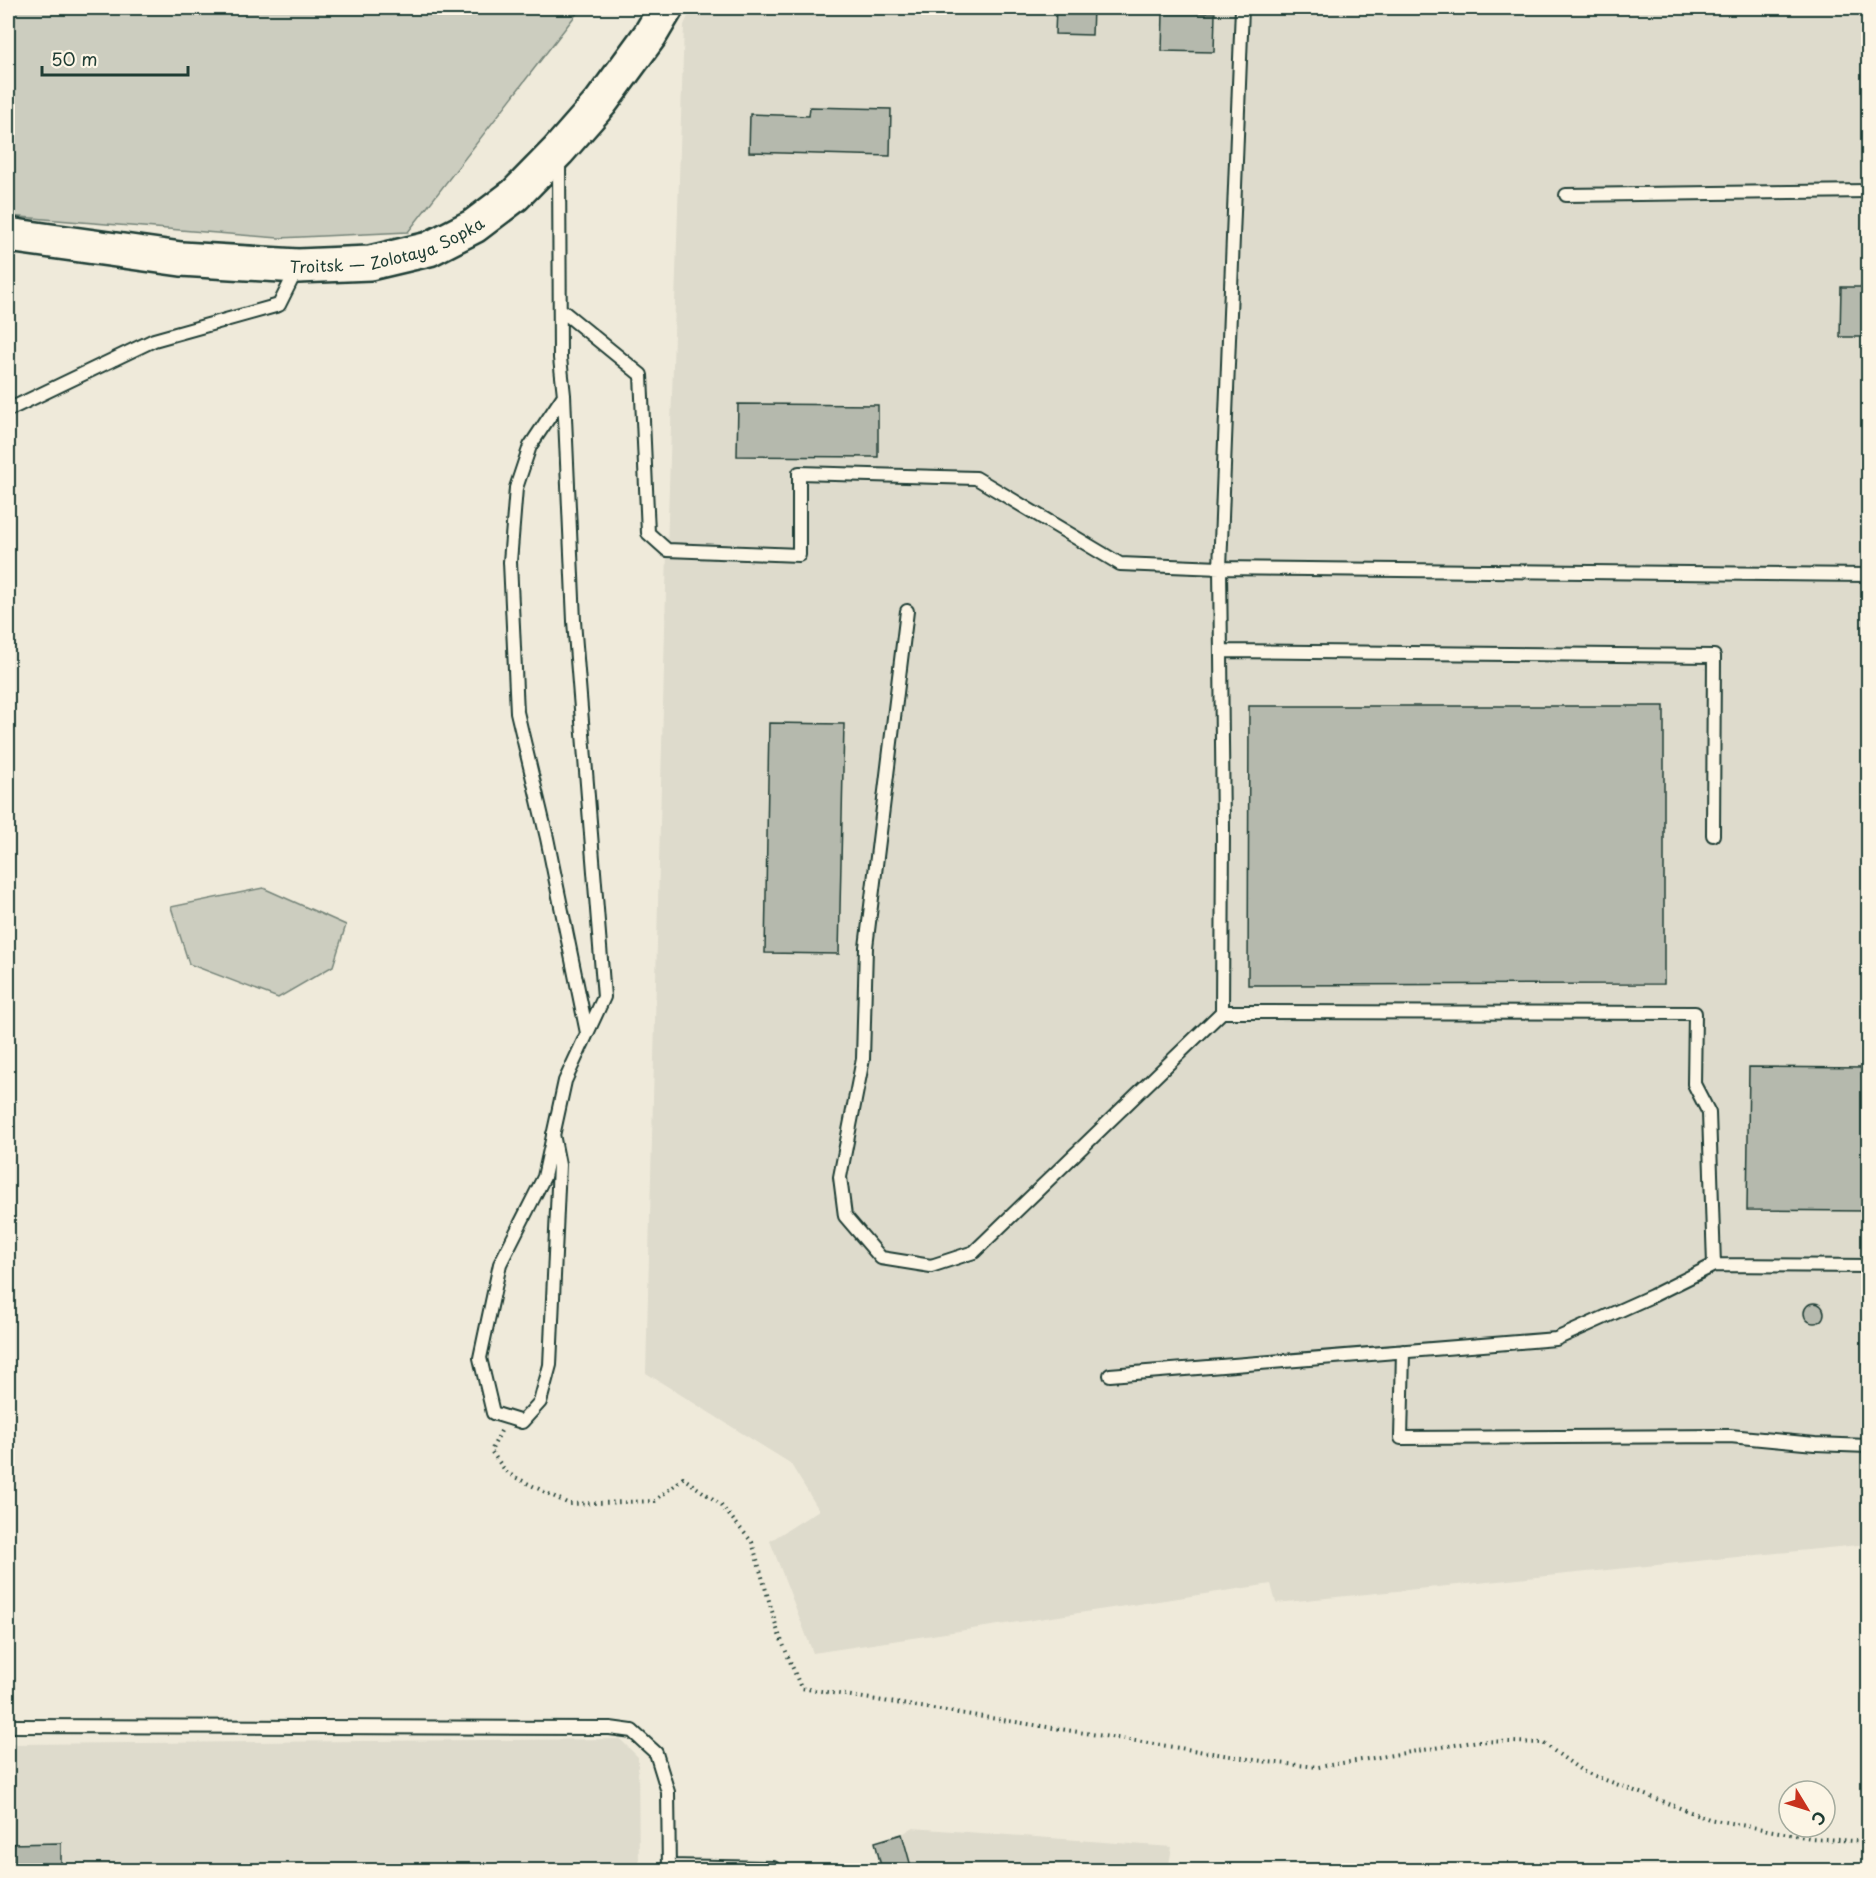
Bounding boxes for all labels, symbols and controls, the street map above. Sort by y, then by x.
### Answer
scale bar [42,39,188,77]
text: 50 m [51,45,98,72]
street label: Troitsk — Zolotaya Sopka [289,211,489,278]
north arrow [1777,1779,1837,1839]
text: С [1806,1807,1833,1831]

